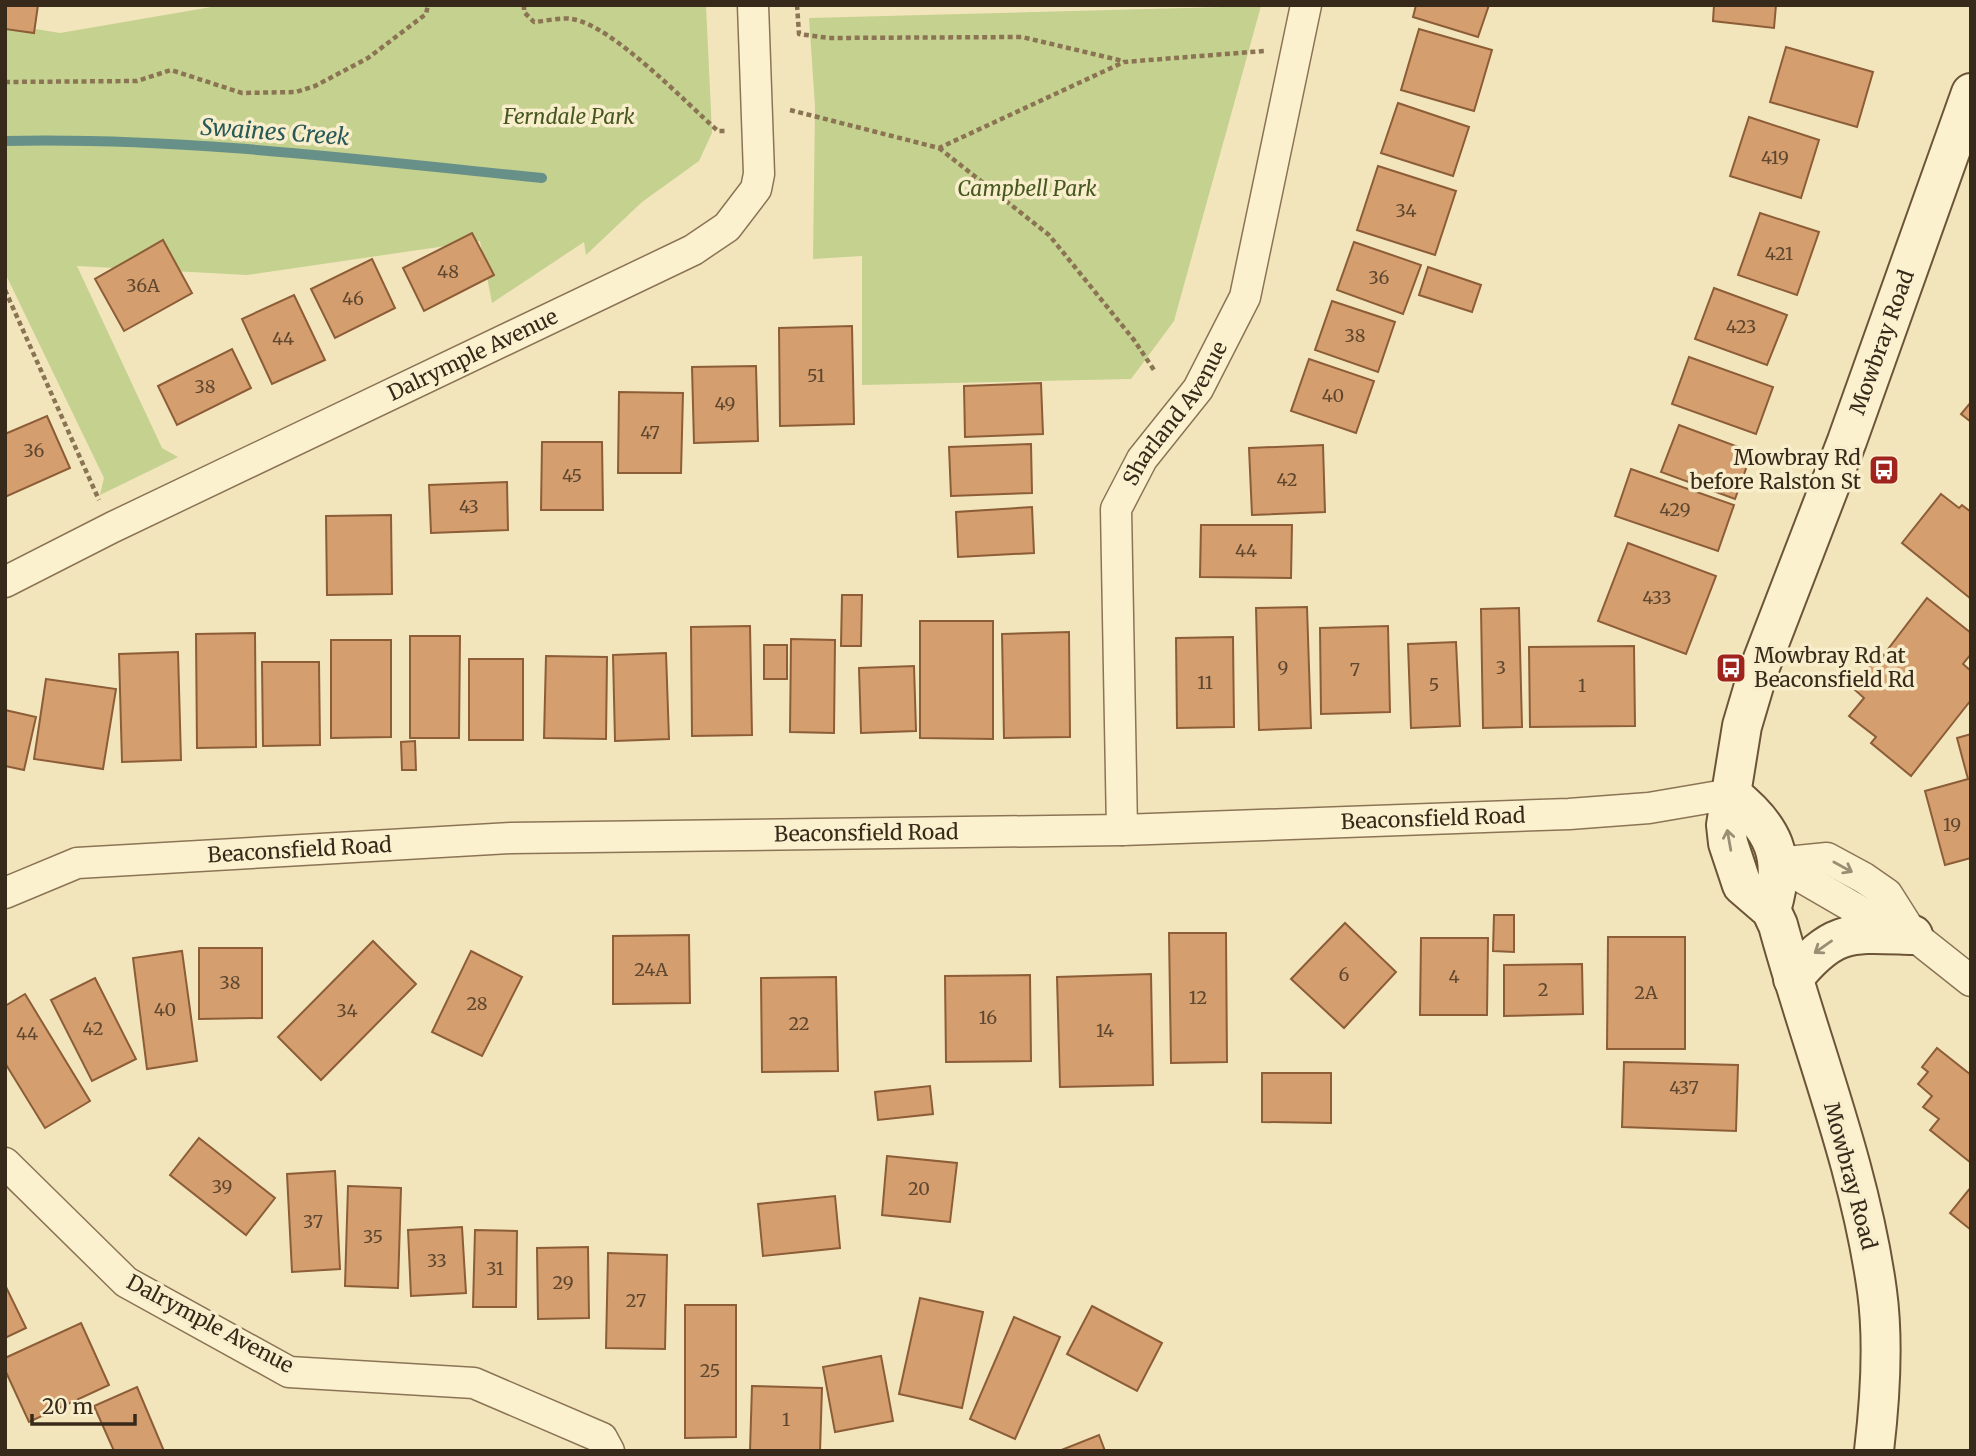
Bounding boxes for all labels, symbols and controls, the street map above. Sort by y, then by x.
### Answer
park label: Ferndale Park [502,103,635,130]
water label: Swaines Creek [200,112,351,151]
house number: 419 [1761,146,1789,169]
park label: Campbell Park [957,175,1097,202]
house number: 34 [1395,199,1417,222]
house number: 421 [1765,242,1793,265]
house number: 48 [437,260,459,283]
house number: 36 [1369,266,1390,289]
street label: Mowbray Road [1844,266,1920,418]
house number: 36A [126,274,160,297]
house number: 46 [342,287,364,310]
street label: Dalrymple Avenue [383,303,562,407]
house number: 423 [1726,315,1756,338]
house number: 38 [1345,324,1365,347]
house number: 44 [272,327,294,350]
street label: Sharland Avenue [1117,337,1233,490]
house number: 51 [807,364,825,387]
house number: 38 [195,375,215,398]
house number: 40 [1322,384,1344,407]
house number: 49 [715,392,735,415]
house number: 47 [640,421,660,444]
house number: 36 [24,439,45,462]
place label: Mowbray Rd before Ralston St [1689,444,1861,495]
bus stop icon: Mowbray Rd before Ralston St [1867,453,1901,487]
house number: 45 [562,464,582,487]
house number: 42 [1277,468,1297,491]
house number: 43 [459,495,479,518]
house number: 429 [1659,498,1691,521]
house number: 44 [1235,539,1257,562]
house number: 433 [1642,586,1672,609]
place label: Mowbray Rd at Beaconsfield Rd [1754,642,1915,693]
bus stop icon: Mowbray Rd at Beaconsfield Rd [1714,651,1748,685]
house number: 9 [1278,656,1288,679]
house number: 3 [1496,656,1506,679]
house number: 7 [1350,658,1360,681]
house number: 11 [1197,671,1213,694]
house number: 5 [1429,673,1439,696]
house number: 1 [1578,674,1586,697]
street label: Beaconsfield Road [1340,802,1526,835]
house number: 19 [1943,813,1961,836]
street label: Beaconsfield Road [774,818,959,848]
one-way arrow [1722,829,1735,852]
street label: Beaconsfield Road [207,831,393,868]
one-way arrow [1832,860,1852,874]
one-way arrow [1814,940,1833,954]
house number: 24A [634,958,668,981]
house number: 6 [1339,963,1350,986]
house number: 4 [1448,965,1460,988]
house number: 38 [220,971,240,994]
house number: 2 [1538,978,1548,1001]
house number: 2A [1634,981,1658,1004]
house number: 12 [1189,986,1207,1009]
house number: 28 [466,992,488,1015]
house number: 40 [154,998,176,1021]
house number: 34 [336,999,358,1022]
house number: 16 [979,1006,997,1029]
house number: 22 [788,1012,810,1035]
house number: 42 [83,1017,103,1040]
house number: 14 [1096,1019,1114,1042]
house number: 44 [16,1022,38,1045]
house number: 437 [1669,1076,1699,1099]
street label: Mowbray Road [1818,1099,1883,1253]
house number: 39 [212,1175,232,1198]
house number: 20 [908,1177,930,1200]
house number: 37 [303,1210,323,1233]
house number: 35 [363,1225,383,1248]
house number: 33 [427,1249,447,1272]
house number: 31 [486,1257,504,1280]
street label: Dalrymple Avenue [122,1268,298,1379]
house number: 29 [552,1271,574,1294]
house number: 27 [626,1289,646,1312]
house number: 25 [700,1359,720,1382]
scale bar [32,1382,135,1426]
text: 20 m [42,1393,94,1420]
house number: 1 [782,1408,790,1431]

